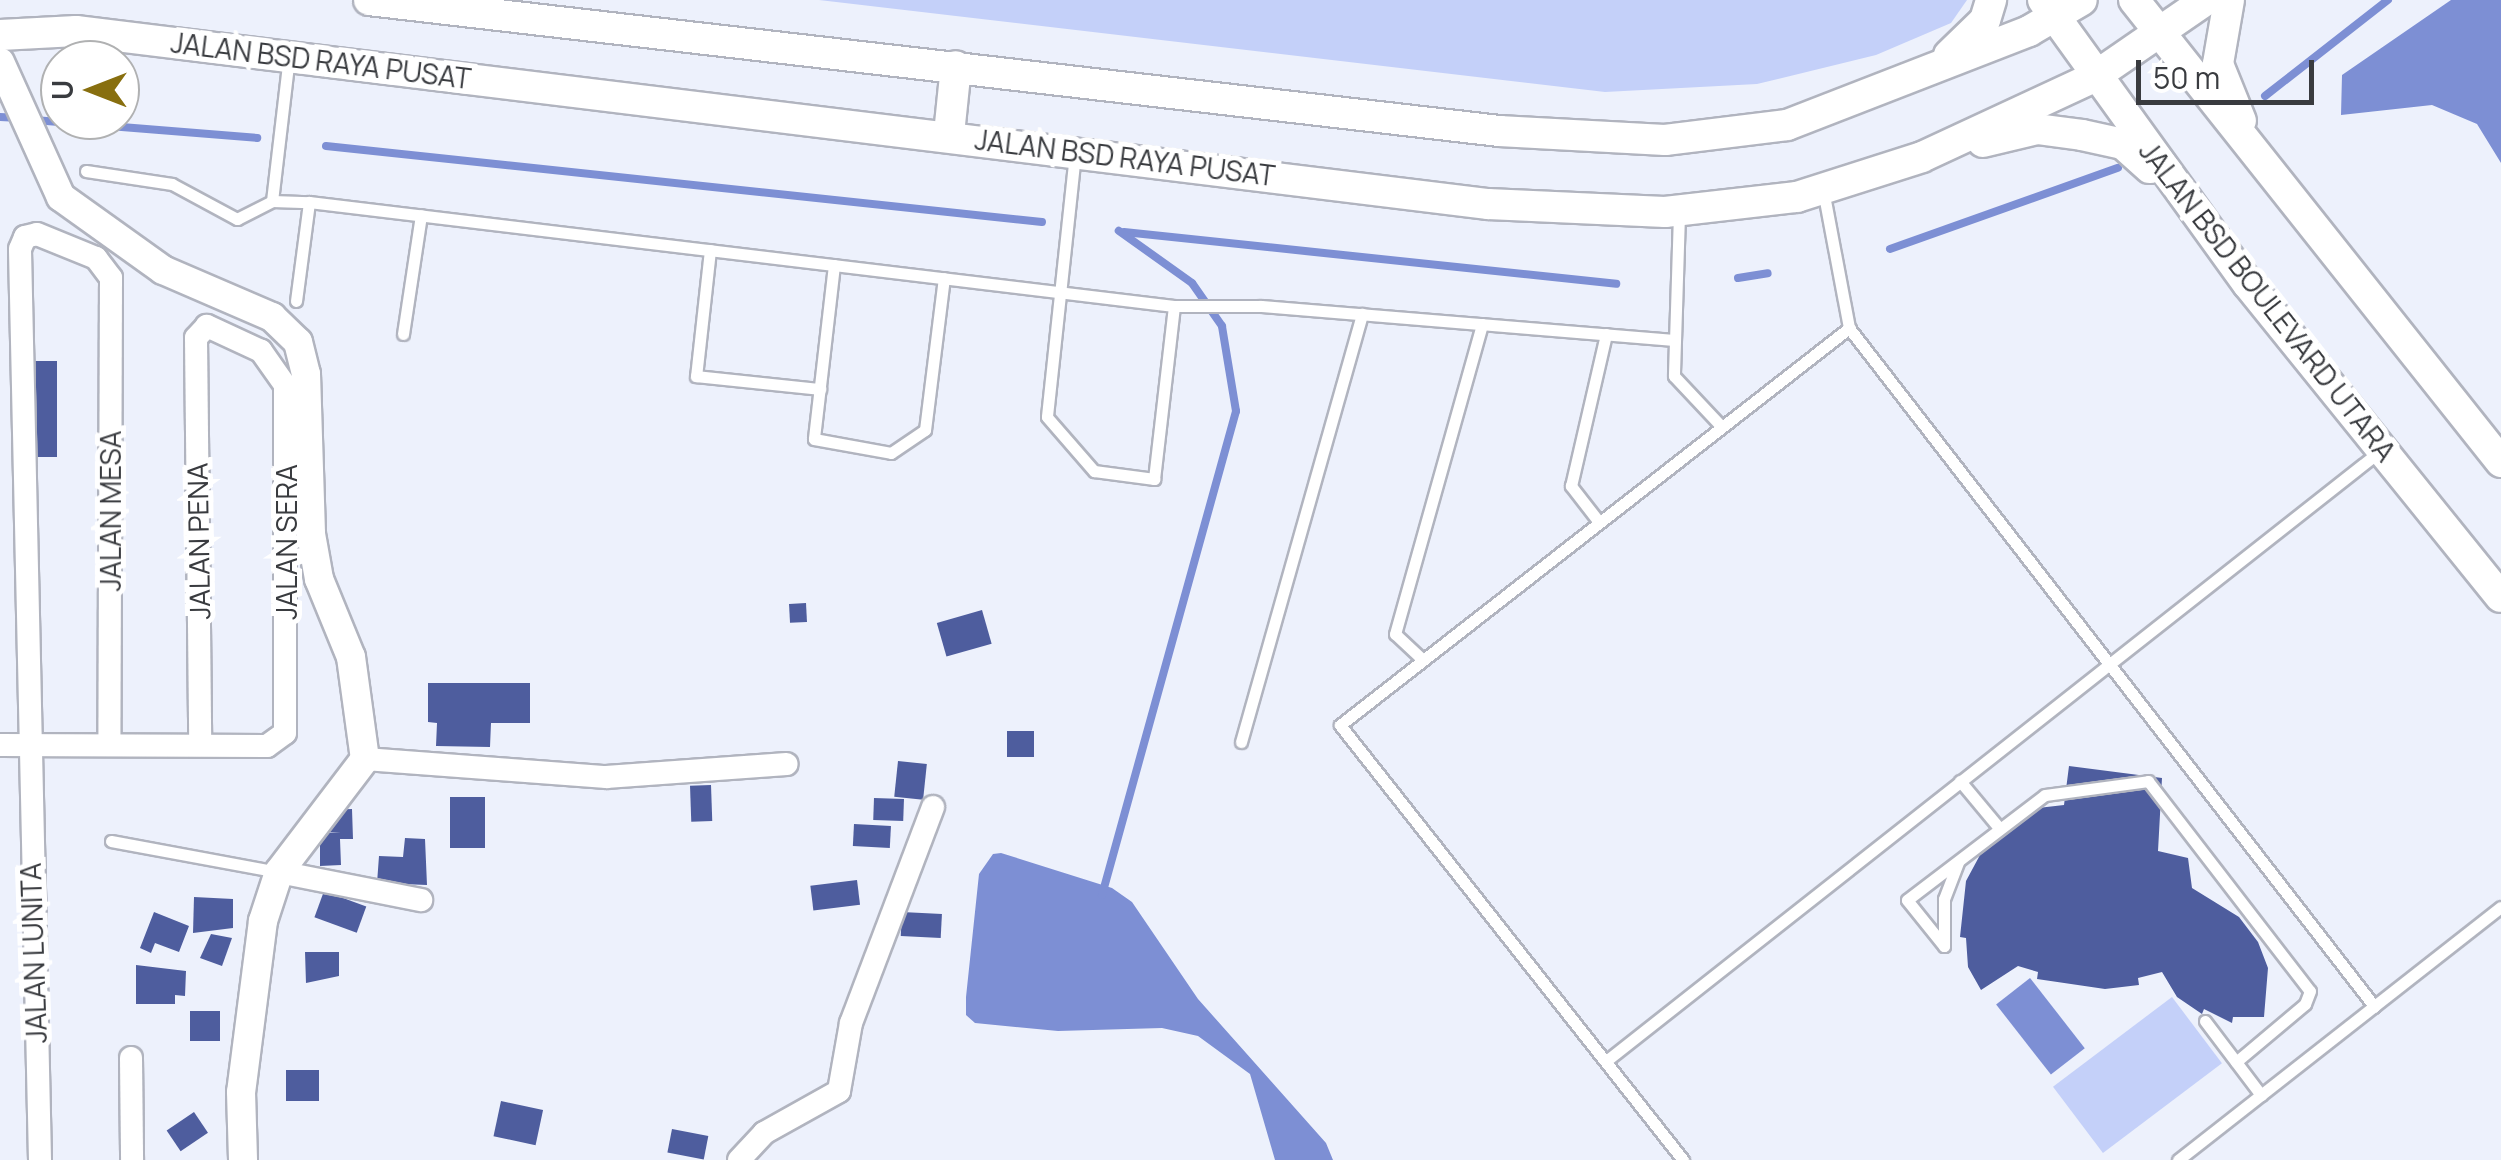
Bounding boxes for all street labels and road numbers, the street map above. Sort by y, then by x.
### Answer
street label: JALAN BSD RAYA PUSAT [169,25,473,95]
street label: JALAN BSD RAYA PUSAT [973,122,1277,192]
street label: JALAN BSD BOULEVARD UTARA [2133,134,2403,468]
street label: JALAN MESA [93,431,127,591]
street label: JALAN PENA [180,462,216,620]
street label: JALAN SERA [269,464,303,620]
street label: JALAN LUNITA [13,862,53,1044]

